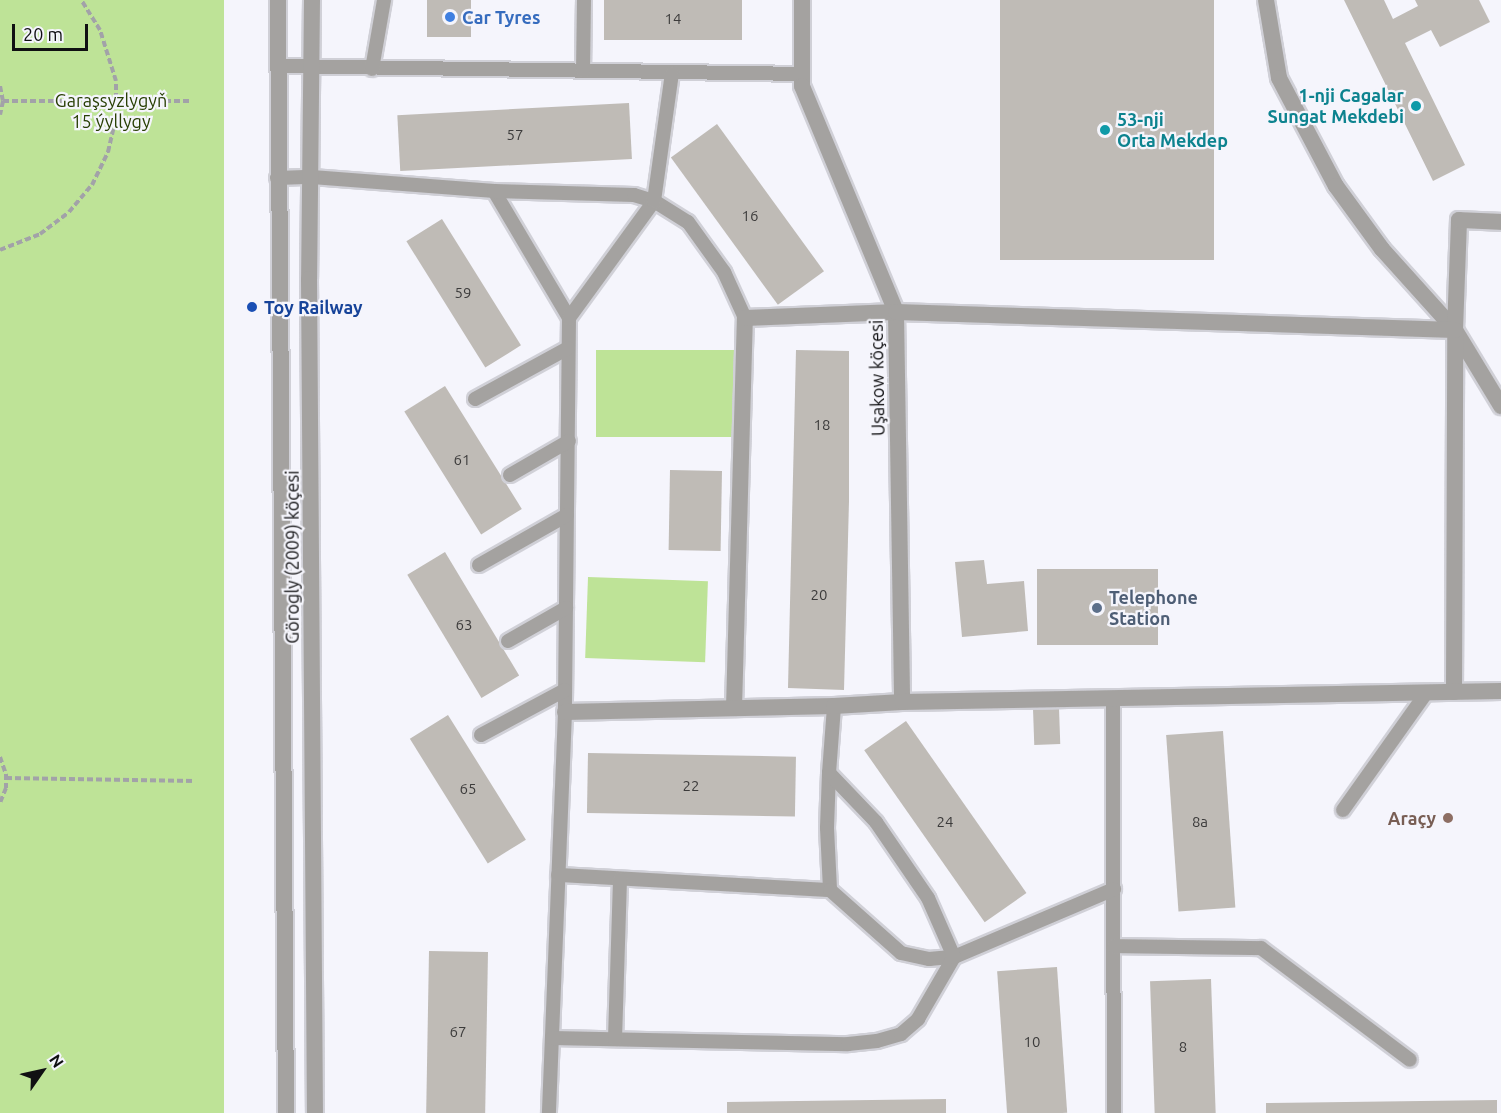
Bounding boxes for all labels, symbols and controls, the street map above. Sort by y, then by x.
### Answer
place label: Car Tyres [462,6,540,28]
marker: Car Tyres [443,10,457,24]
house number: 14 [665,10,681,28]
scale bar [15,12,92,50]
text: 20 m [23,24,63,44]
place label: 1-nji Cagalar Sungat Mekdebi [1267,85,1404,128]
park label: Garaşsyzlygyň 15 ýyllygy [55,90,167,132]
marker: 1-nji Cagalar Sungat Mekdebi [1409,99,1423,113]
place label: 53-nji Orta Mekdep [1117,109,1228,152]
marker: 53-nji Orta Mekdep [1098,123,1112,137]
house number: 57 [507,126,523,144]
house number: 16 [742,207,758,225]
house number: 59 [455,284,471,302]
place label: Toy Railway [264,296,363,318]
marker: Toy Railway [245,300,259,314]
street label: Uşakow köçesi [865,320,889,436]
house number: 18 [814,416,830,434]
house number: 61 [454,451,470,469]
street label: Görogly (2009) köçesi [281,470,303,644]
house number: 20 [811,586,827,604]
place label: Telephone Station [1109,587,1198,630]
marker: Telephone Station [1090,601,1104,615]
house number: 63 [456,616,472,634]
house number: 22 [683,777,699,795]
house number: 65 [460,780,476,798]
place label: Araçy [1388,807,1436,829]
marker: Araçy [1441,811,1455,825]
house number: 24 [937,813,953,831]
house number: 8a [1192,813,1208,831]
house number: 67 [450,1023,466,1041]
house number: 10 [1024,1033,1040,1051]
house number: 8 [1179,1038,1187,1056]
north arrow [12,1041,72,1101]
text: N [46,1051,68,1071]

